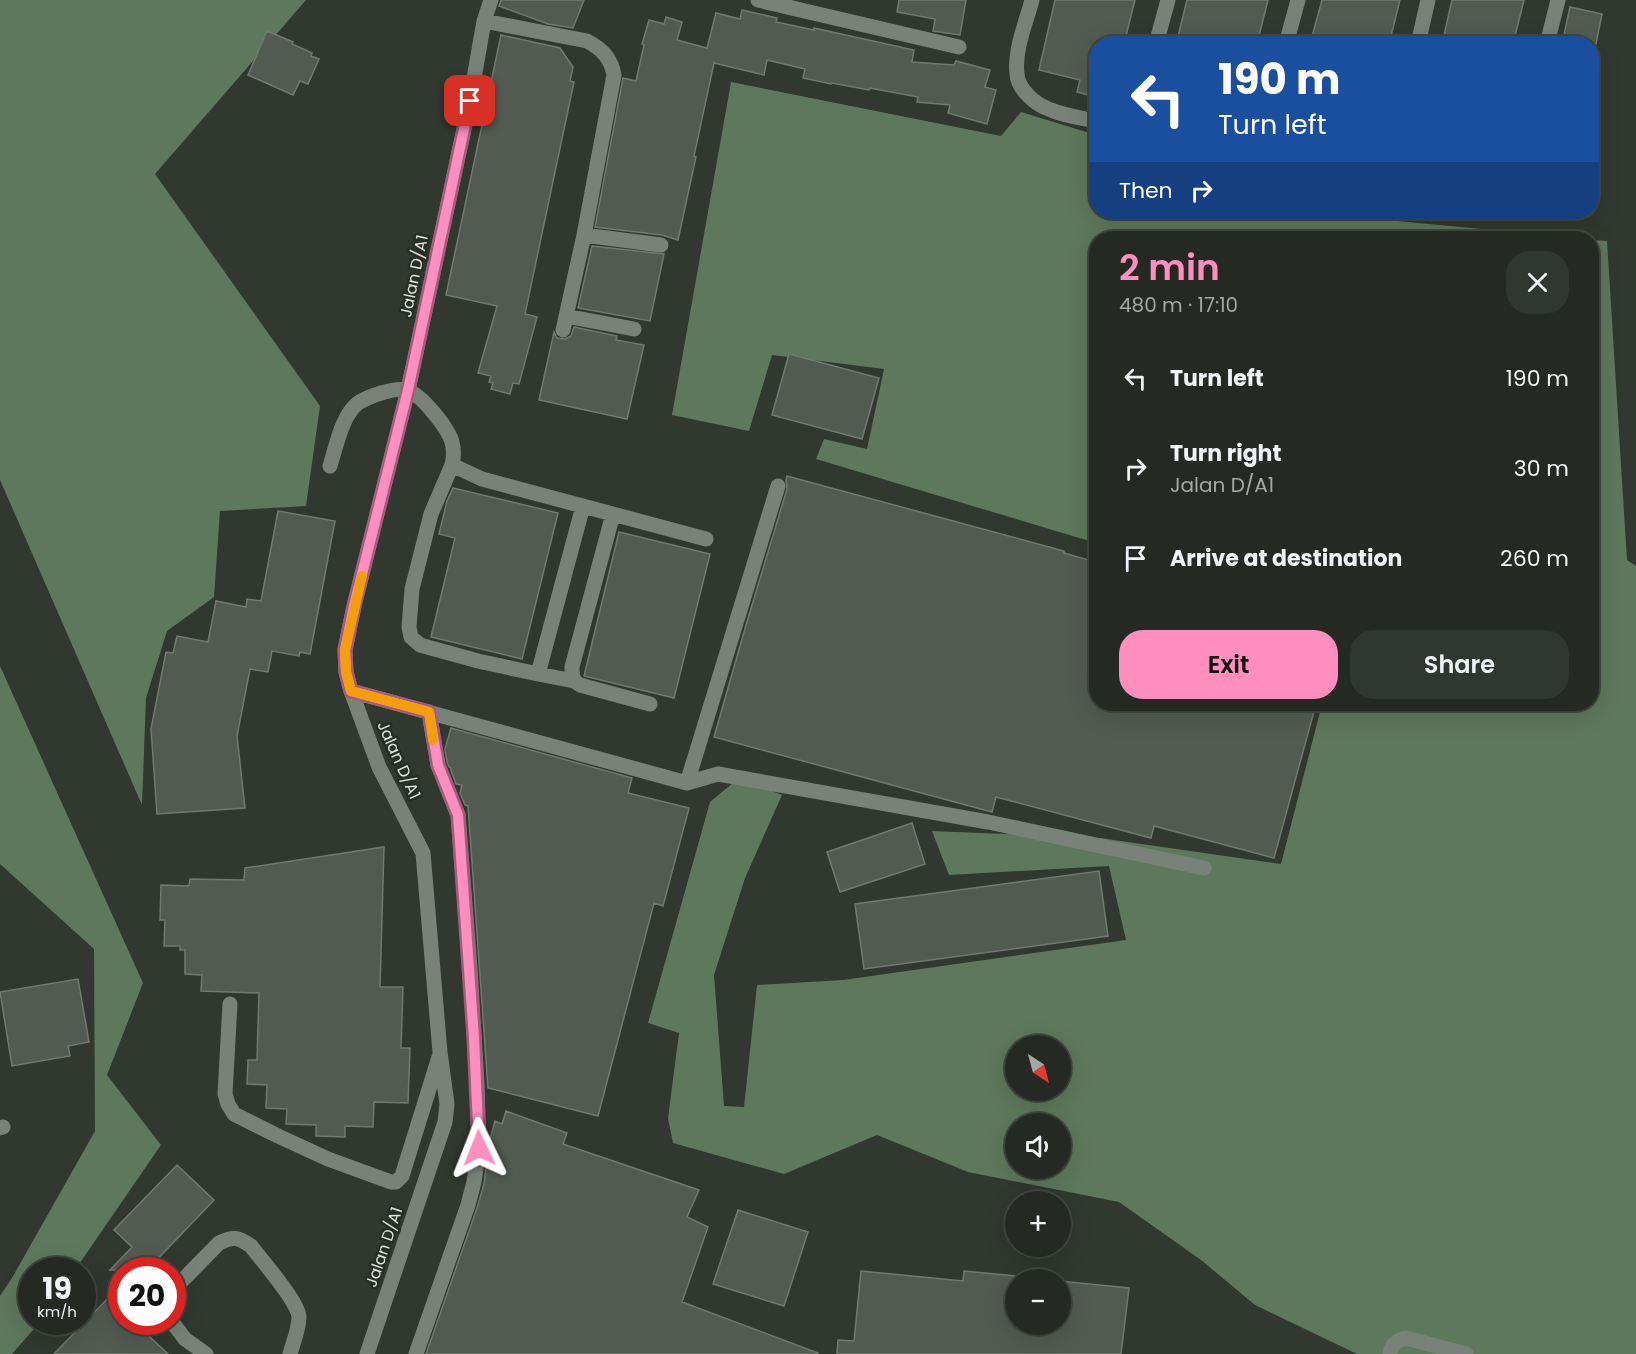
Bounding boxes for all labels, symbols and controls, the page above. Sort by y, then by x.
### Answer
text: 190 m [1218,50,1340,109]
icon: left [1119,60,1197,138]
pin [444,75,495,126]
icon: arrive [453,84,486,117]
text: Turn left [1218,106,1327,143]
icon: right [1185,174,1218,207]
text: Then [1119,175,1173,206]
street label: Jalan D/A1 [394,233,434,319]
text: 2 min [1119,242,1220,293]
button: close [1506,251,1569,314]
text: 480 m · 17:10 [1119,291,1238,319]
icon: left [1119,362,1152,395]
text: Turn left [1170,363,1264,394]
text: 190 m [1506,363,1569,394]
text: Turn right [1170,438,1281,469]
icon: right [1119,452,1152,485]
text: 30 m [1514,453,1569,484]
text: Jalan D/A1 [1170,471,1274,499]
icon: arrive [1119,542,1152,575]
text: Arrive at destination [1170,543,1402,574]
text: 260 m [1500,543,1569,574]
button: Exit [1119,630,1338,699]
button: Share [1350,630,1569,699]
street label: Jalan D/A1 [372,717,426,803]
north arrow [1005,1035,1071,1101]
map controls [1005,1035,1071,1335]
button: sound [1005,1113,1071,1179]
position arrow [447,1116,511,1180]
button: + [1005,1191,1071,1257]
street label: Jalan D/A1 [360,1204,408,1290]
speed limit sign: 20 [108,1257,186,1335]
text: 19 [42,1267,72,1310]
button: − [1005,1269,1071,1335]
text: km/h [37,1301,77,1322]

